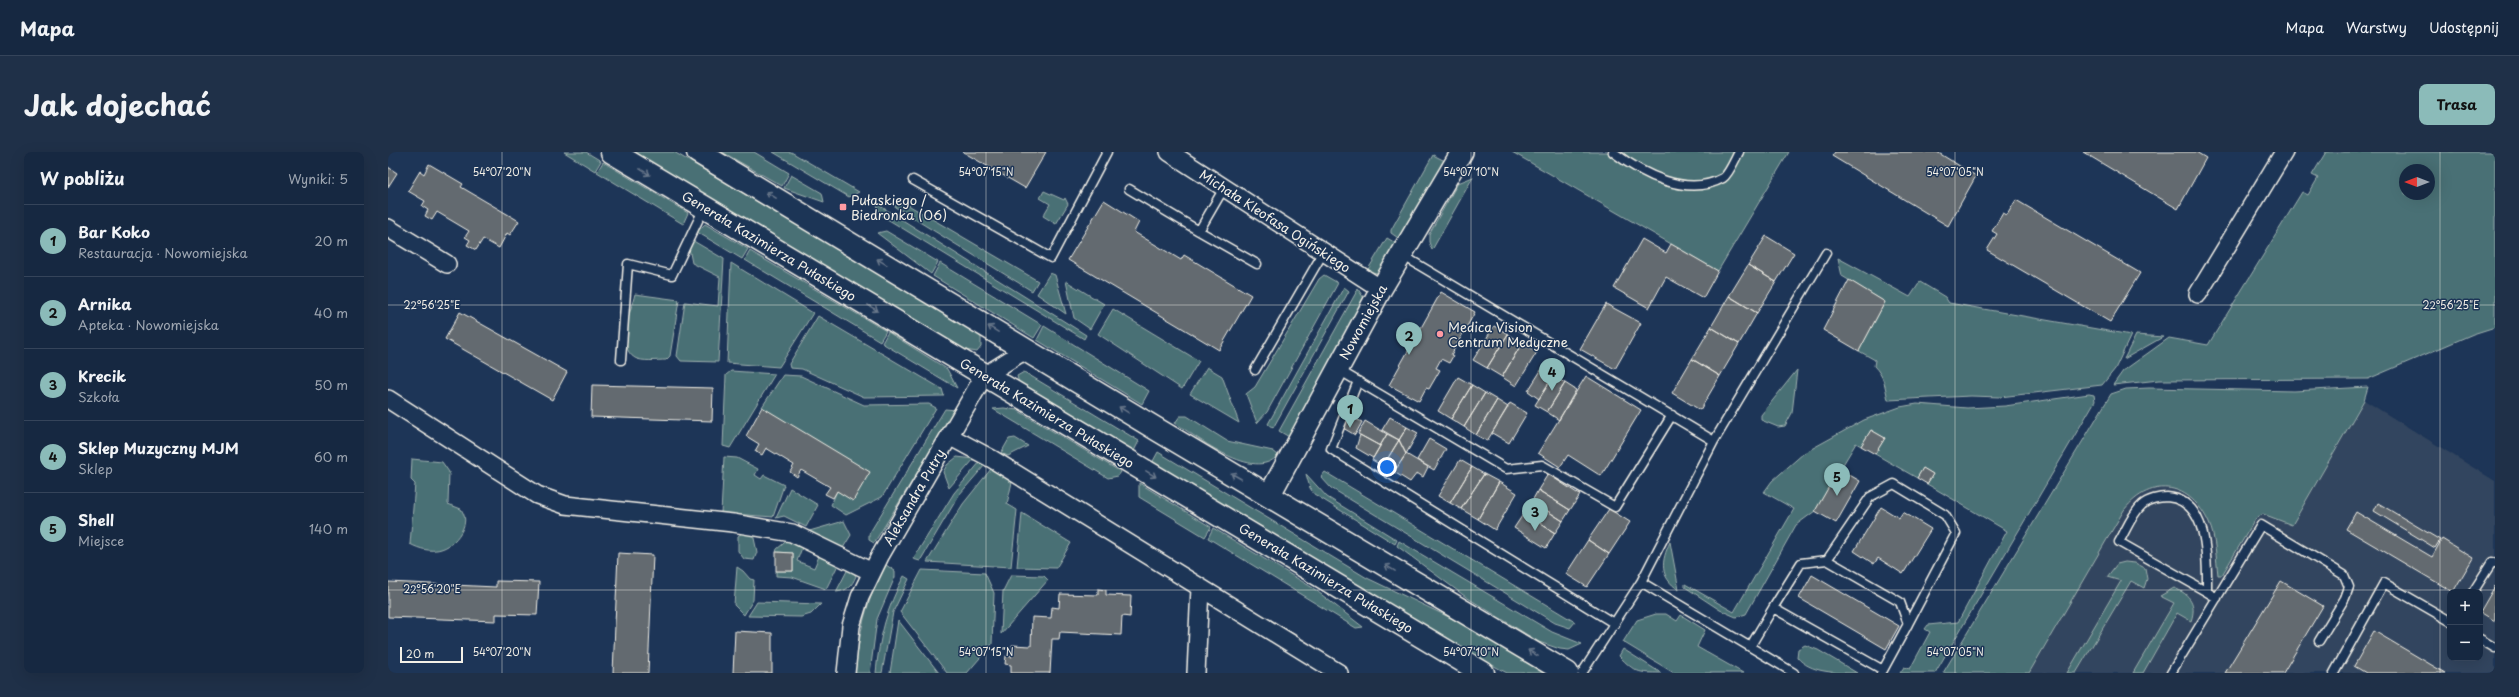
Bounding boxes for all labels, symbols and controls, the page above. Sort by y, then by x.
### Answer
text: Mapa [20,14,75,42]
text: Mapa [2286,17,2324,38]
text: Warstwy [2346,17,2407,38]
text: Udostępnij [2429,17,2499,38]
text: Jak dojechać [24,83,211,126]
button: Trasa [2419,84,2495,125]
text: 54°07'20"N [473,164,531,179]
text: 54°07'15"N [958,164,1014,179]
text: 54°07'10"N [1443,164,1499,179]
text: 54°07'05"N [1926,164,1984,179]
north arrow [2399,164,2435,200]
text: W pobliżu [40,165,125,191]
street label: Michała Kleofasa Ogińskiego [1196,165,1354,277]
text: Wyniki: 5 [288,169,348,188]
one-way arrow [639,169,651,177]
street label: Generała Kazimierza Pułaskiego [679,186,860,305]
place label: Pułaskiego / Biedronka (06) [851,190,947,224]
one-way arrow [765,191,777,199]
marker: Pułaskiego / Biedronka (06) [838,202,848,212]
text: Bar Koko [78,220,150,243]
text: 1 [50,231,56,250]
text: 20 m [314,231,348,250]
text: Restauracja · Nowomiejska [78,243,248,262]
one-way arrow [877,258,888,266]
street label: Nowomiejska [1334,280,1392,363]
text: Arnika [78,292,132,315]
text: 22°56'25"E [404,297,460,312]
text: 22°56'25"E [2423,297,2479,312]
text: 2 [48,303,58,322]
text: 40 m [314,303,348,322]
one-way arrow [867,304,878,312]
text: Apteka · Nowomiejska [78,315,219,334]
place label: Medica Vision Centrum Medyczne [1448,317,1568,351]
pin: 2 [1396,322,1422,355]
one-way arrow [987,325,999,333]
marker: Medica Vision Centrum Medyczne [1435,329,1445,339]
street label: Generała Kazimierza Pułaskiego [957,353,1138,472]
pin: 4 [1539,358,1565,391]
text: Krecik [78,364,126,387]
text: 3 [49,375,57,394]
text: 50 m [314,375,348,394]
text: Szkoła [78,387,120,406]
pin: 1 [1337,395,1363,428]
one-way arrow [1118,405,1130,413]
text: Sklep Muzyczny MJM [78,436,239,459]
street label: Aleksandra Putry [878,445,949,549]
text: 4 [49,447,57,466]
text: 60 m [314,447,348,466]
your location [1377,457,1397,477]
text: Sklep [78,459,113,478]
pin: 5 [1824,463,1850,496]
one-way arrow [1145,470,1157,478]
one-way arrow [1230,471,1242,479]
pin: 3 [1522,498,1548,531]
text: Shell [78,508,114,531]
street label: Generała Kazimierza Pułaskiego [1236,518,1417,637]
text: 5 [49,519,57,538]
text: 140 m [309,519,348,538]
text: Miejsce [78,531,124,550]
one-way arrow [1384,563,1396,571]
text: 22°56'20"E [403,581,461,596]
map controls [2447,589,2483,661]
button: + [2447,589,2483,625]
button: − [2447,625,2483,661]
text: 54°07'20"N [473,644,531,659]
text: 54°07'15"N [958,644,1014,659]
text: 54°07'10"N [1443,644,1499,659]
text: 54°07'05"N [1926,644,1984,659]
scale bar [400,645,463,664]
text: 20 m [406,645,434,662]
one-way arrow [1528,649,1539,657]

